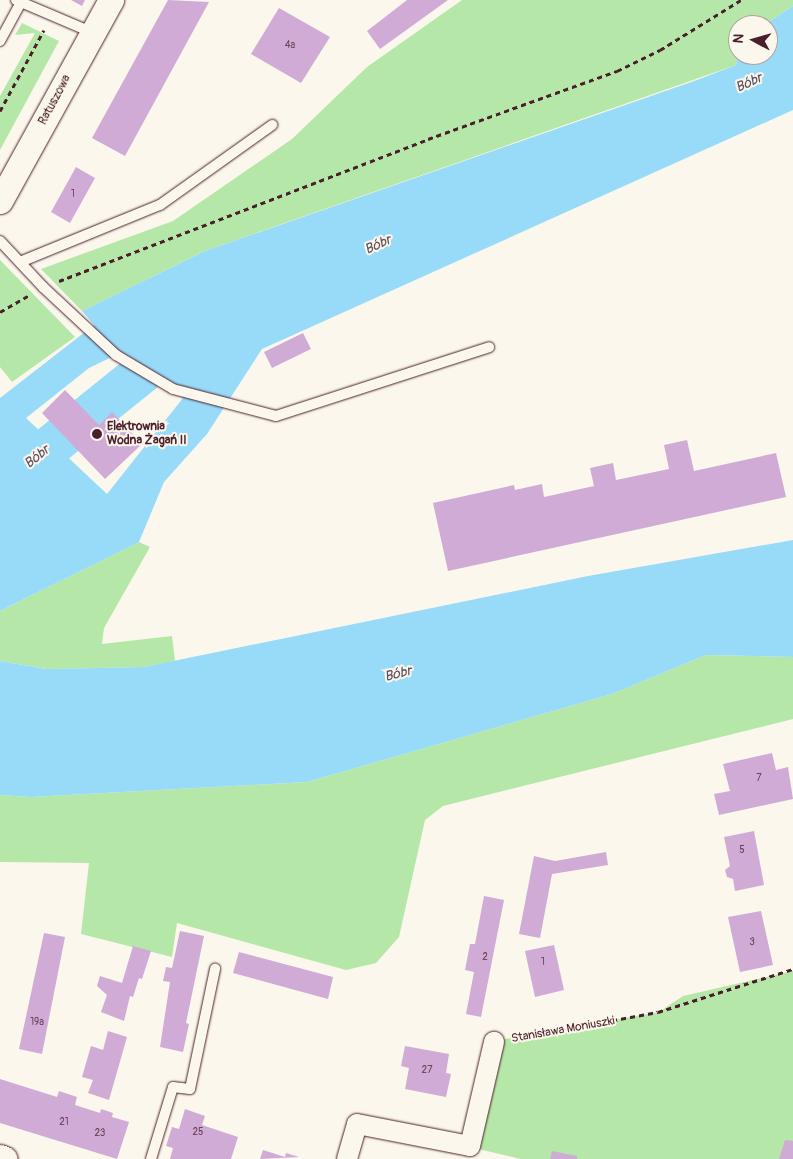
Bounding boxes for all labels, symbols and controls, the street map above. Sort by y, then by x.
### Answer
north arrow [728,15,778,65]
text: N [730,33,748,44]
house number: 4a [285,40,295,52]
water label: Bóbr [733,70,765,96]
street label: Ratuszowa [36,72,74,128]
house number: 1 [71,189,75,201]
water label: Bóbr [362,232,394,258]
place label: Elektrownia Wodna Żagań II [107,420,187,448]
marker: Elektrownia Wodna Żagań II [91,428,103,440]
water label: Bóbr [21,442,53,472]
water label: Bóbr [383,663,413,685]
house number: 7 [756,773,762,785]
house number: 5 [739,845,745,857]
house number: 3 [749,937,755,949]
house number: 2 [482,952,488,964]
house number: 1 [541,957,545,969]
street label: Stanisława Moniuszki [510,1014,616,1046]
house number: 19a [30,1017,44,1029]
house number: 27 [422,1065,432,1077]
house number: 21 [59,1117,69,1129]
house number: 25 [192,1127,204,1139]
house number: 23 [95,1128,105,1140]

